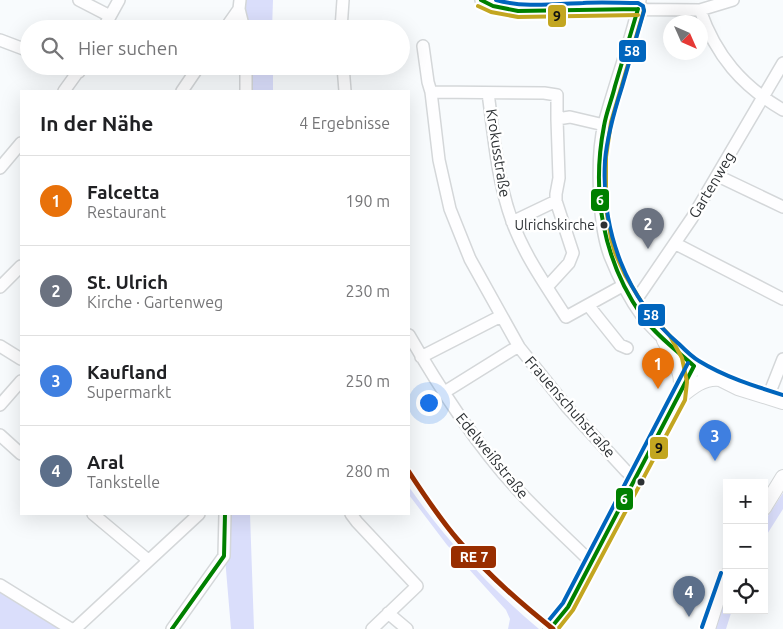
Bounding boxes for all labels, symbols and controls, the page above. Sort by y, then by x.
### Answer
line badge: 9 [547,4,567,28]
text: 9 [553,8,561,24]
north arrow [663,15,708,60]
search box [20,20,410,75]
icon: search [38,34,66,62]
text: Hier suchen [78,37,178,59]
line badge: 58 [618,39,647,63]
text: 58 [624,43,640,59]
street label: Krokusstraße [483,107,514,198]
text: In der Nähe [40,111,153,135]
text: 4 Ergebnisse [299,114,390,132]
street label: Gartenweg [685,148,738,221]
text: Falcetta [87,181,160,203]
line badge: 6 [590,188,610,212]
text: 1 [51,192,61,210]
text: 190 m [345,192,390,210]
text: 6 [596,192,604,208]
text: Restaurant [87,203,166,221]
pin: 2 [632,208,664,249]
place label: Ulrichskirche [514,217,595,233]
marker: Ulrichskirche [599,220,609,230]
text: St. Ulrich [87,271,168,293]
text: 2 [51,282,61,300]
text: 230 m [345,282,390,300]
text: Kirche · Gartenweg [87,293,223,311]
line badge: 58 [637,303,666,327]
text: 58 [643,307,659,323]
pin: 1 [642,348,674,389]
street label: Frauenschuhstraße [522,353,619,461]
text: Kaufland [87,361,168,383]
text: 3 [51,372,61,390]
text: 250 m [345,372,390,390]
text: Supermarkt [87,383,171,401]
your location [416,390,442,416]
street label: Edelweißstraße [453,410,532,502]
pin: 3 [699,420,731,461]
line badge: 9 [649,436,669,460]
text: 9 [655,440,663,456]
text: Aral [87,451,124,473]
text: 4 [51,462,61,480]
text: 280 m [345,462,390,480]
text: Tankstelle [87,473,160,491]
unlabelled marker [636,477,646,487]
map controls [723,479,768,614]
button: + [723,479,768,524]
line badge: 6 [615,487,634,511]
text: 6 [620,491,628,507]
button: − [723,524,768,569]
line badge: RE 7 [450,545,497,569]
text: RE 7 [460,549,488,565]
button: locate [723,569,768,614]
pin: 4 [673,576,705,617]

